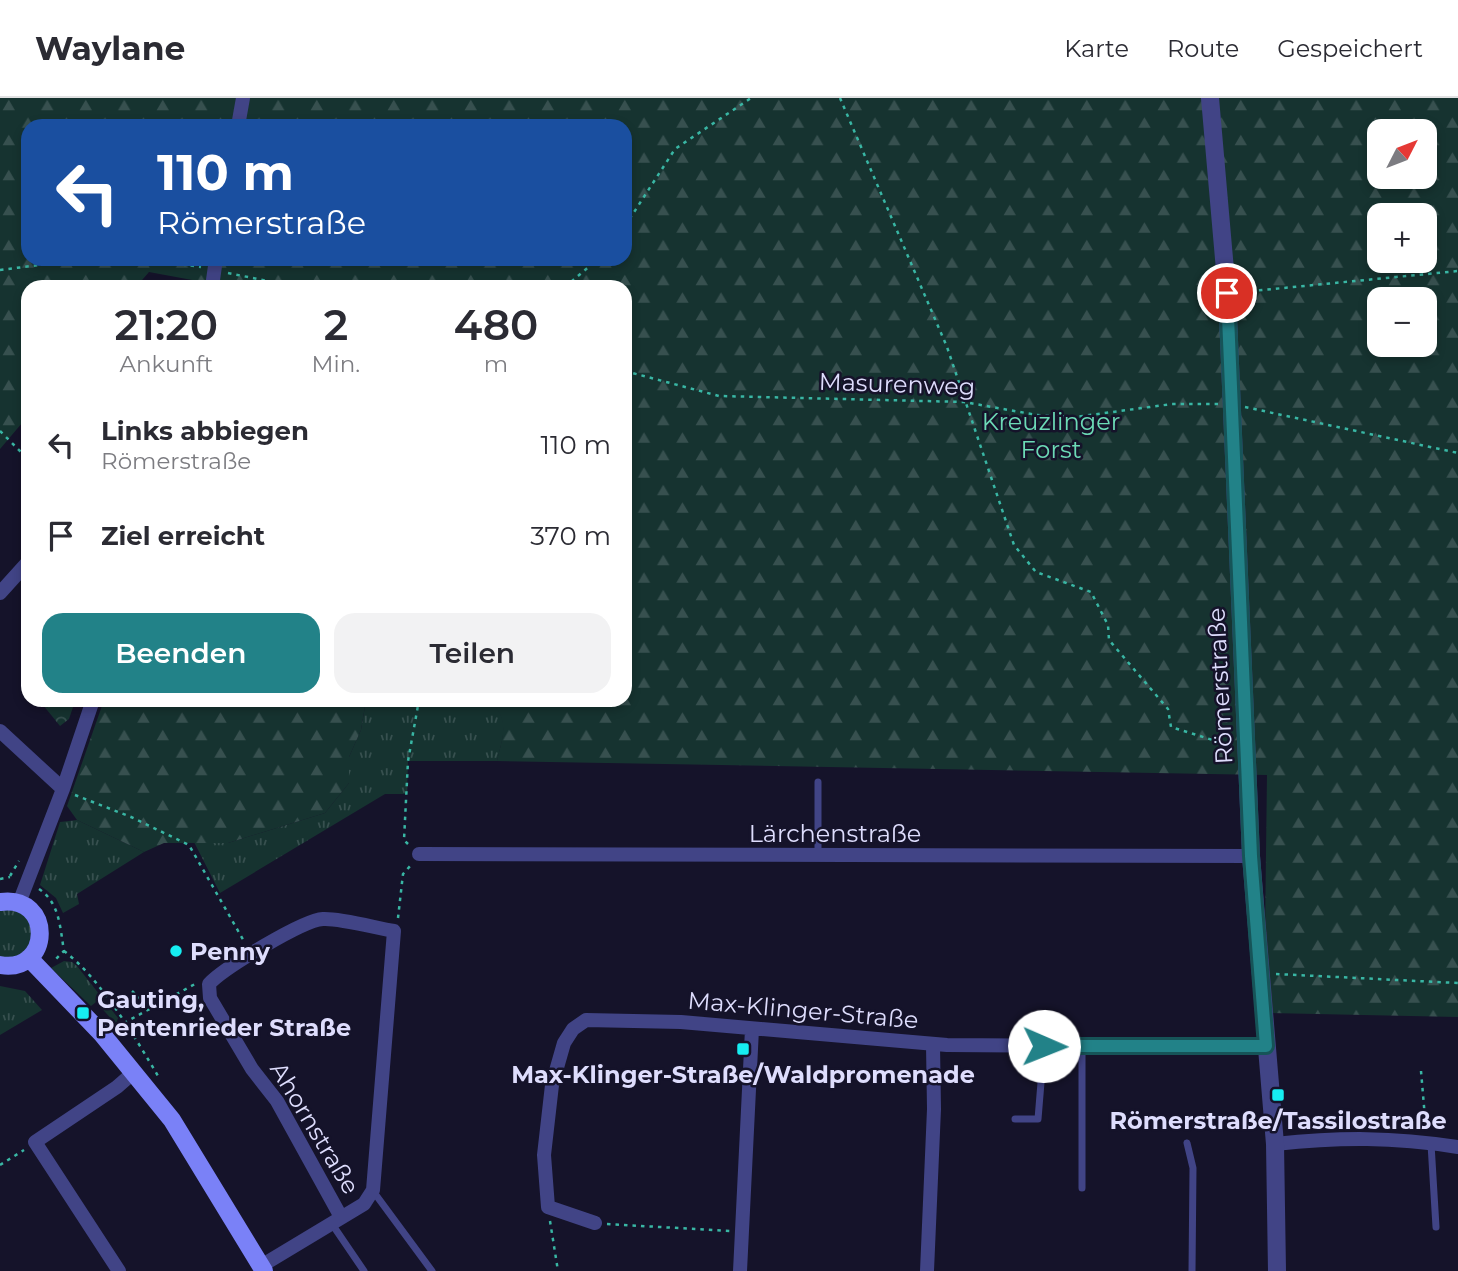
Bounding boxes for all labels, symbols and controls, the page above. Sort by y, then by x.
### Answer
text: Waylane [35,28,185,68]
text: Karte [1064,34,1129,63]
text: Route [1167,34,1239,63]
text: Gespeichert [1277,34,1423,63]
north arrow [1367,119,1437,189]
map controls [1367,119,1437,357]
text: 110 m [157,143,294,202]
icon: left [42,147,133,238]
text: Römerstraße [157,203,366,242]
button: + [1367,203,1437,273]
pin [1197,263,1257,323]
icon: arrive [1208,274,1246,312]
button: − [1367,287,1437,357]
text: 21:20 [115,299,218,351]
text: 2 [324,299,348,351]
text: 480 [454,299,538,351]
text: Ankunft [119,350,213,378]
text: Min. [312,350,360,378]
text: m [484,350,508,378]
street label: Masurenweg [818,367,976,401]
park label: Kreuzlinger Forst [982,407,1120,464]
text: Links abbiegen [101,415,309,447]
icon: left [42,426,80,464]
text: 110 m [541,429,611,461]
text: Römerstraße [101,447,251,475]
icon: arrive [42,517,80,555]
text: Ziel erreicht [101,520,265,552]
text: 370 m [530,520,611,552]
street label: Römerstraße [1201,607,1239,765]
button: Beenden [42,613,320,693]
button: Teilen [334,613,611,693]
street label: Lärchenstraße [749,819,921,848]
place label: Penny [190,937,270,966]
marker: Penny [168,943,184,959]
place label: Gauting, Pentenrieder Straße [97,985,351,1042]
street label: Max-Klinger-Straße [686,985,920,1035]
marker: Gauting, Pentenrieder Straße [75,1005,91,1021]
position arrow [1007,1009,1081,1083]
marker: Max-Klinger-Straße/Waldpromenade [735,1041,751,1057]
street label: Ahornstraße [264,1057,366,1199]
place label: Max-Klinger-Straße/Waldpromenade [511,1060,975,1089]
marker: Römerstraße/Tassilostraße [1270,1087,1286,1103]
place label: Römerstraße/Tassilostraße [1109,1106,1447,1135]

